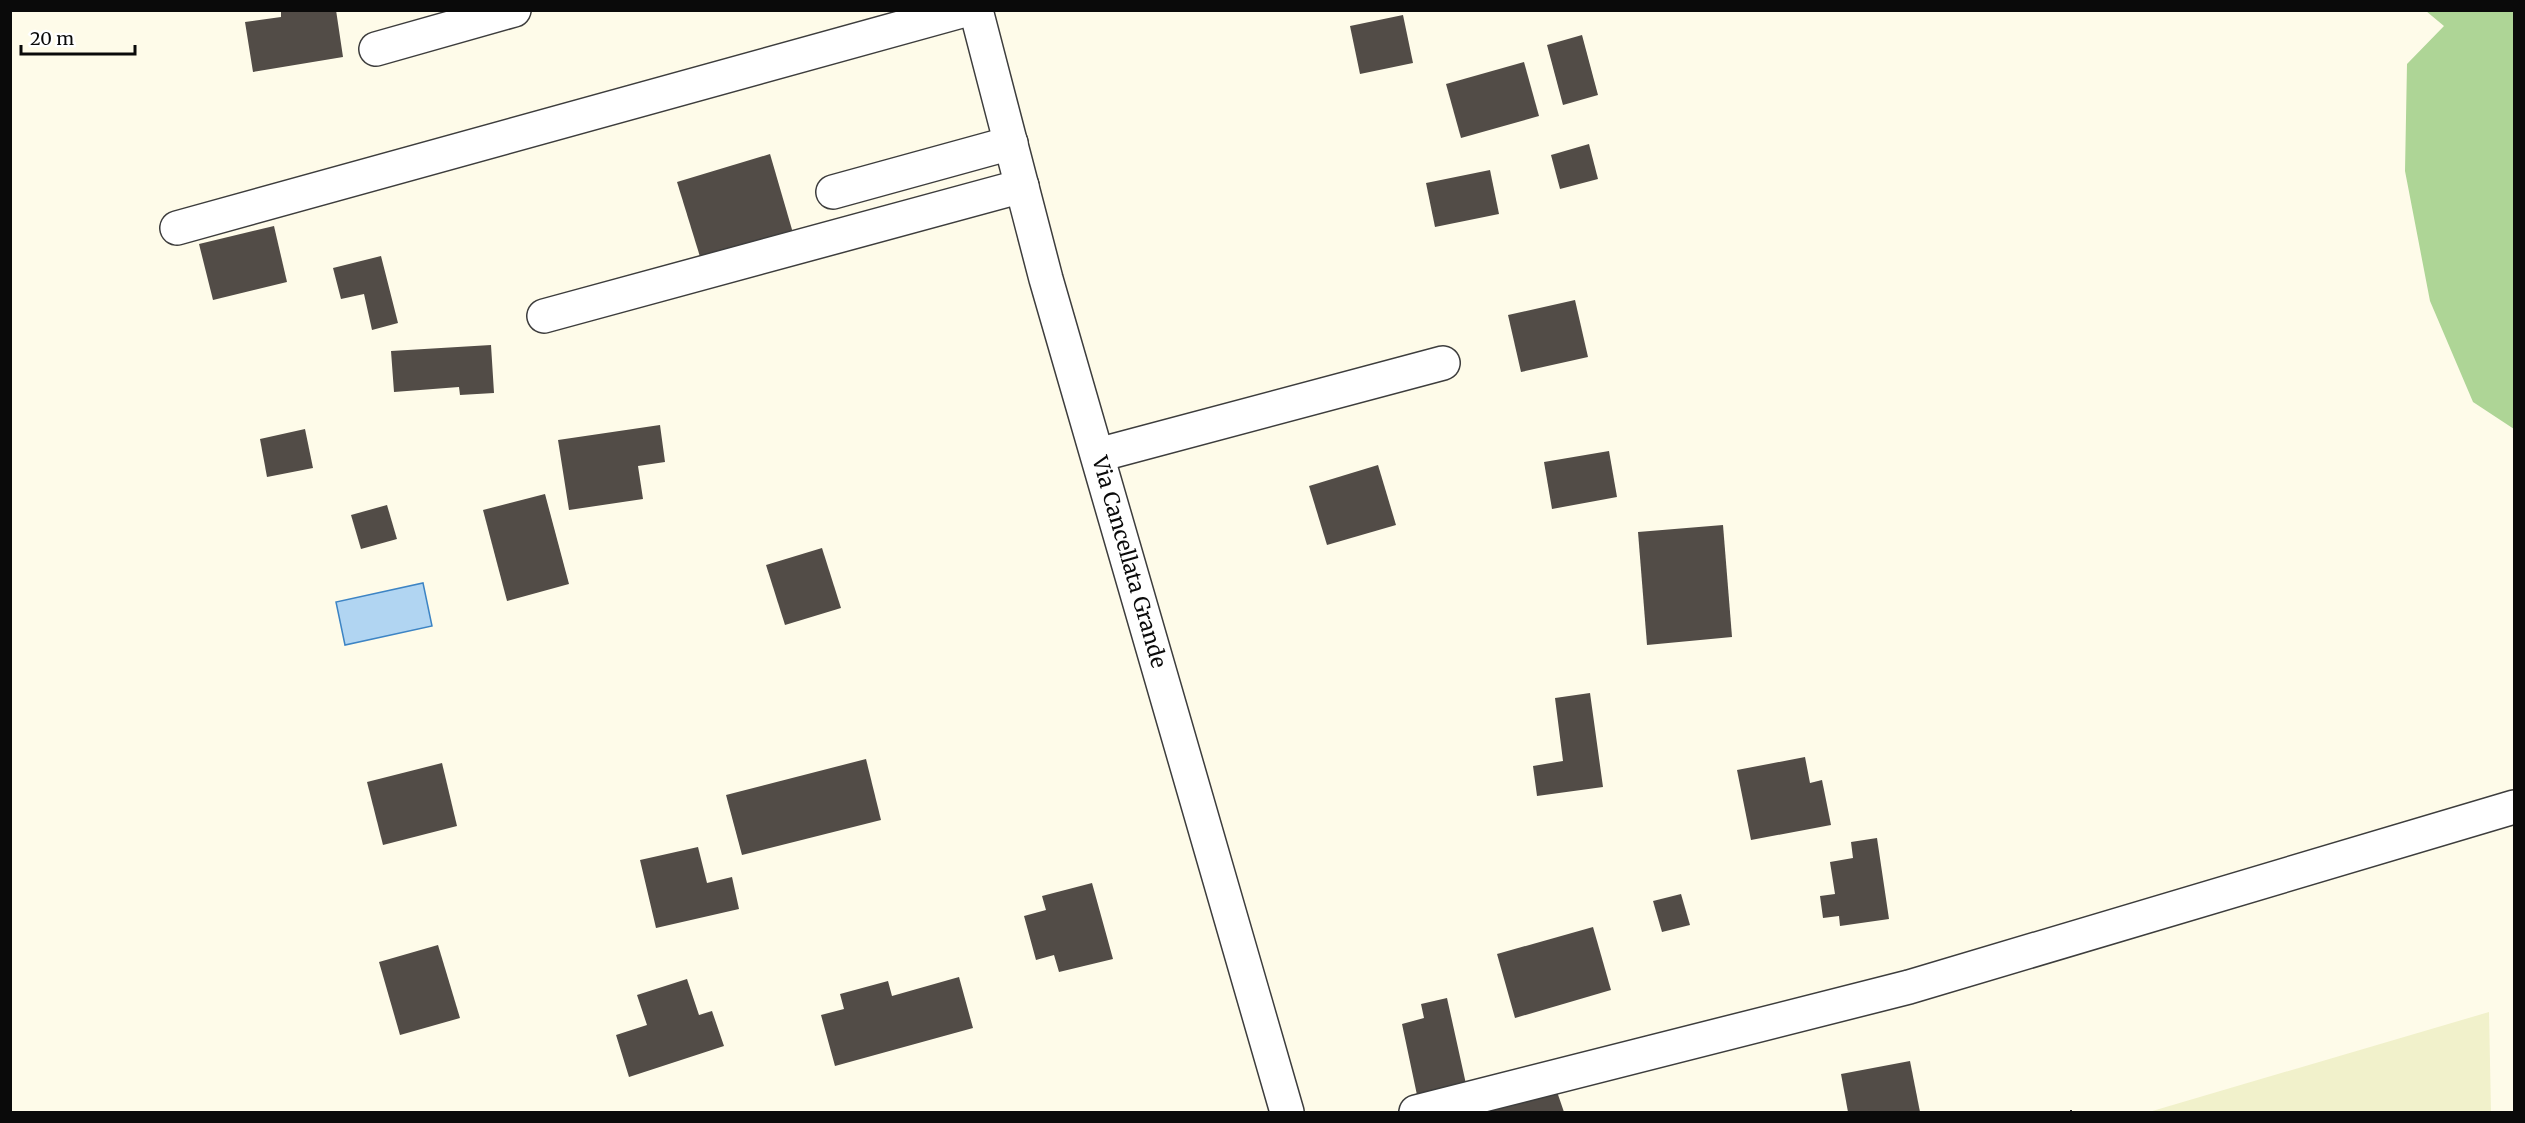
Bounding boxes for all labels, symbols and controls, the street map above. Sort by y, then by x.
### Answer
scale bar [21,18,135,56]
text: 20 m [30,27,74,50]
street label: Via Cancellata Grande [1086,452,1173,671]

